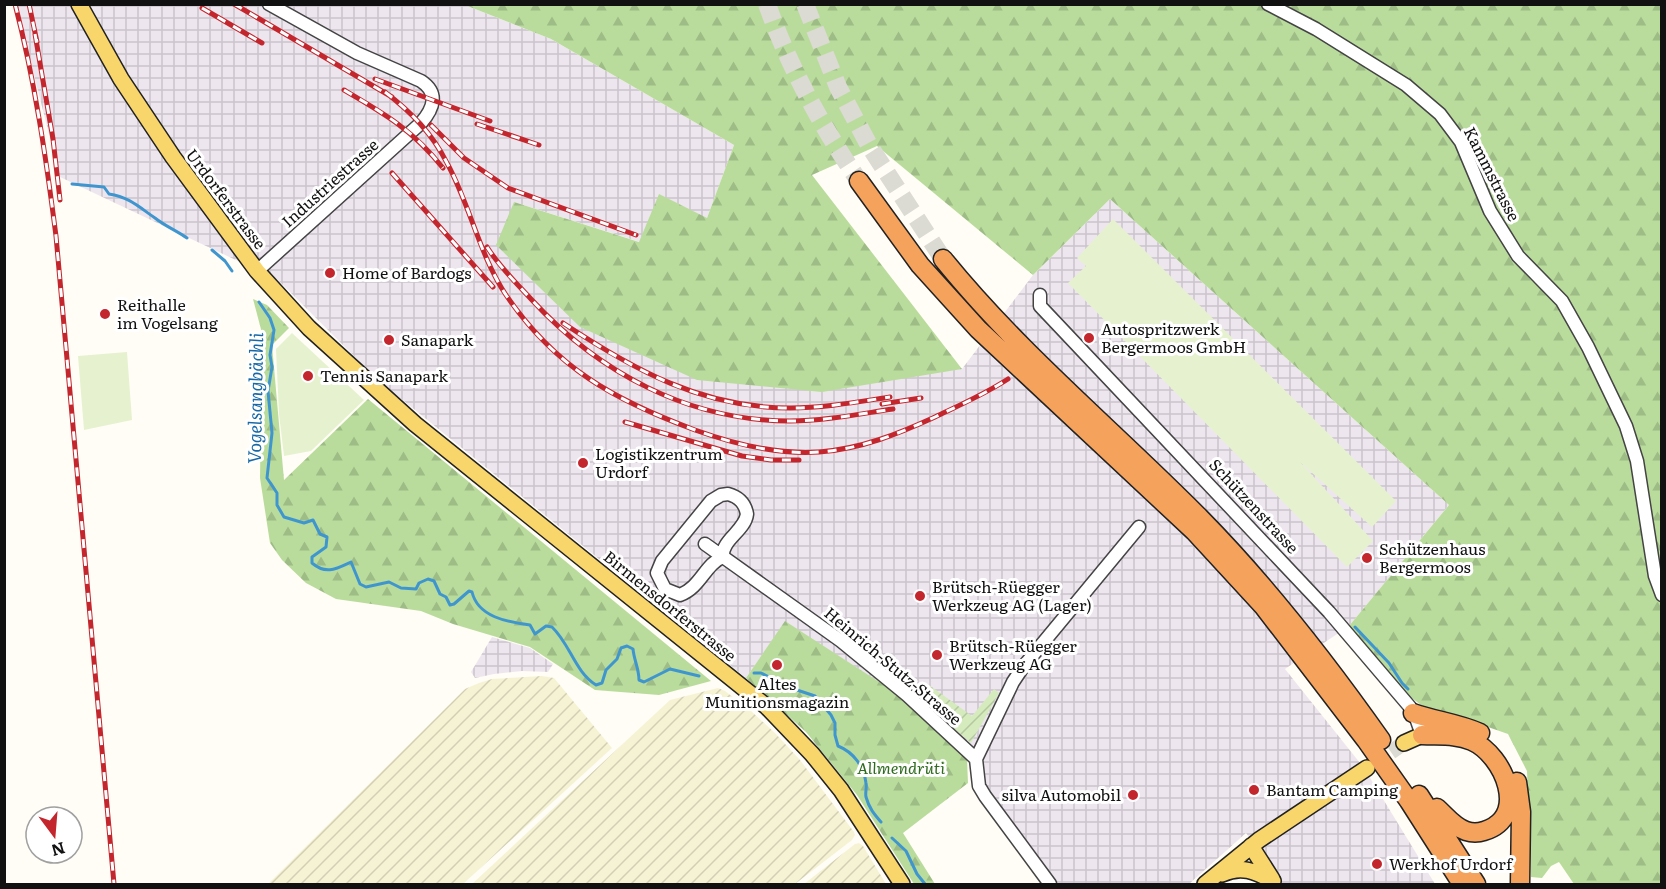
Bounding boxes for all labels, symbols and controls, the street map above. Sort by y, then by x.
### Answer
street label: Kammstrasse [1459,122,1527,225]
street label: Industriestrasse [276,132,383,232]
street label: Urdorferstrasse [181,143,273,254]
place label: Home of Bardogs [342,260,471,284]
marker: Home of Bardogs [323,266,337,280]
place label: Reithalle im Vogelsang [117,292,218,334]
marker: Reithalle im Vogelsang [98,307,112,321]
place label: Autospritzwerk Bergermoos GmbH [1101,316,1246,358]
place label: Sanapark [401,327,474,351]
marker: Autospritzwerk Bergermoos GmbH [1082,331,1096,345]
water label: Vogelsangbächli [240,332,269,464]
marker: Sanapark [382,333,396,347]
place label: Tennis Sanapark [320,363,448,387]
marker: Tennis Sanapark [301,369,315,383]
place label: Logistikzentrum Urdorf [595,441,723,483]
street label: Schützenstrasse [1204,452,1305,558]
marker: Logistikzentrum Urdorf [576,456,590,470]
place label: Schützenhaus Bergermoos [1379,536,1485,578]
street label: Birmensdorferstrasse [599,544,742,666]
marker: Schützenhaus Bergermoos [1360,551,1374,565]
place label: Brütsch-Rüegger Werkzeug AG (Lager) [932,574,1092,616]
marker: Brütsch-Rüegger Werkzeug AG (Lager) [913,589,927,603]
street label: Heinrich-Stutz-Strasse [820,600,968,730]
place label: Brütsch-Rüegger Werkzeug AG [949,633,1077,675]
marker: Brütsch-Rüegger Werkzeug AG [930,648,944,662]
marker: Altes Munitionsmagazin [770,658,784,672]
place label: Altes Munitionsmagazin [705,671,850,713]
park label: Allmendrüti [857,755,945,779]
place label: Bantam Camping [1266,777,1398,801]
place label: silva Automobil [1001,782,1121,806]
marker: Bantam Camping [1247,783,1261,797]
marker: silva Automobil [1126,788,1140,802]
north arrow [24,805,84,865]
text: N [49,837,68,864]
place label: Werkhof Urdorf [1389,851,1514,875]
marker: Werkhof Urdorf [1370,857,1384,871]

